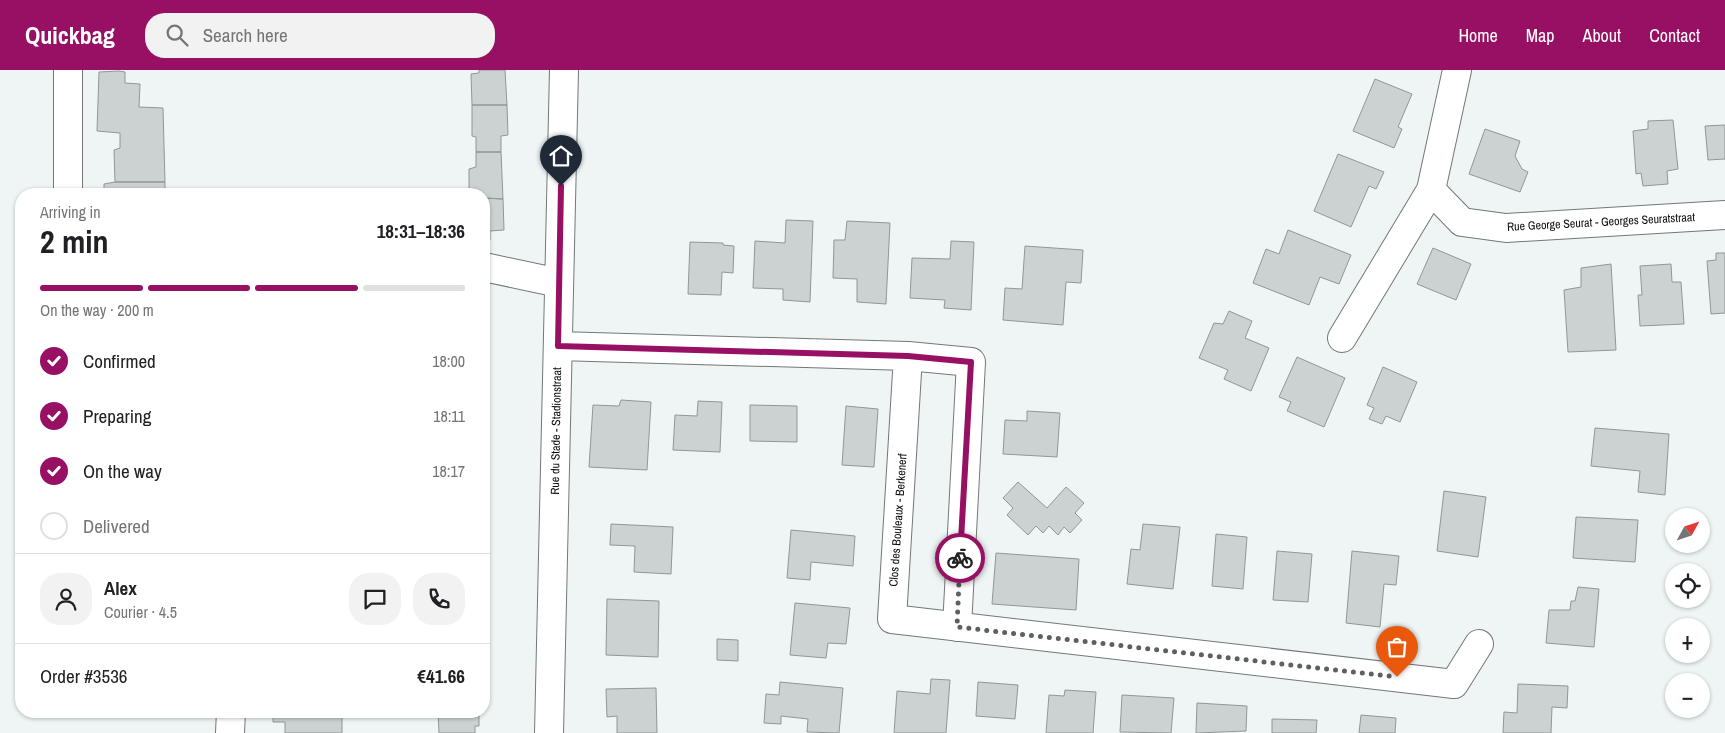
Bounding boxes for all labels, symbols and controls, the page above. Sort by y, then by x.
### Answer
search box [145,13,495,58]
text: Quickbag [25,19,115,51]
icon: search [163,21,191,49]
text: Search here [203,22,288,48]
text: Home [1458,23,1498,48]
text: Map [1526,23,1555,48]
text: About [1583,23,1621,48]
text: Contact [1649,23,1700,48]
pin [540,135,582,186]
icon: home [547,142,575,170]
text: Arriving in [40,201,101,223]
street label: Rue George Seurat - Georges Seuratstraat [1507,209,1696,235]
text: 18:31–18:36 [377,218,465,244]
text: 2 min [40,220,109,263]
text: On the way · 200 m [40,299,154,321]
icon: check [40,347,68,375]
text: Confirmed [83,348,156,374]
text: 18:00 [432,350,465,372]
street label: Rue du Stade - Stadionstraat [547,367,565,495]
icon: check [40,402,68,430]
text: Preparing [83,403,151,429]
text: 18:11 [433,405,465,427]
street label: Clos des Bouleaux - Berkenerf [885,453,911,587]
icon: check [40,457,68,485]
text: On the way [83,458,162,484]
text: 18:17 [432,460,465,482]
north arrow [1665,508,1710,552]
map controls [1665,508,1710,718]
text: Delivered [83,513,150,539]
courier [935,533,985,583]
icon: bike [946,544,974,572]
button: locate [1665,563,1710,608]
button: person [40,573,92,625]
button: chat [349,573,401,625]
button: phone [413,573,465,625]
text: Alex [104,575,137,601]
text: Courier · 4.5 [104,601,177,623]
button: + [1665,618,1710,663]
pin [1376,626,1418,677]
icon: bag [1383,633,1411,661]
text: Order #3536 [40,663,127,689]
text: €41.66 [417,663,465,689]
button: − [1665,673,1710,718]

